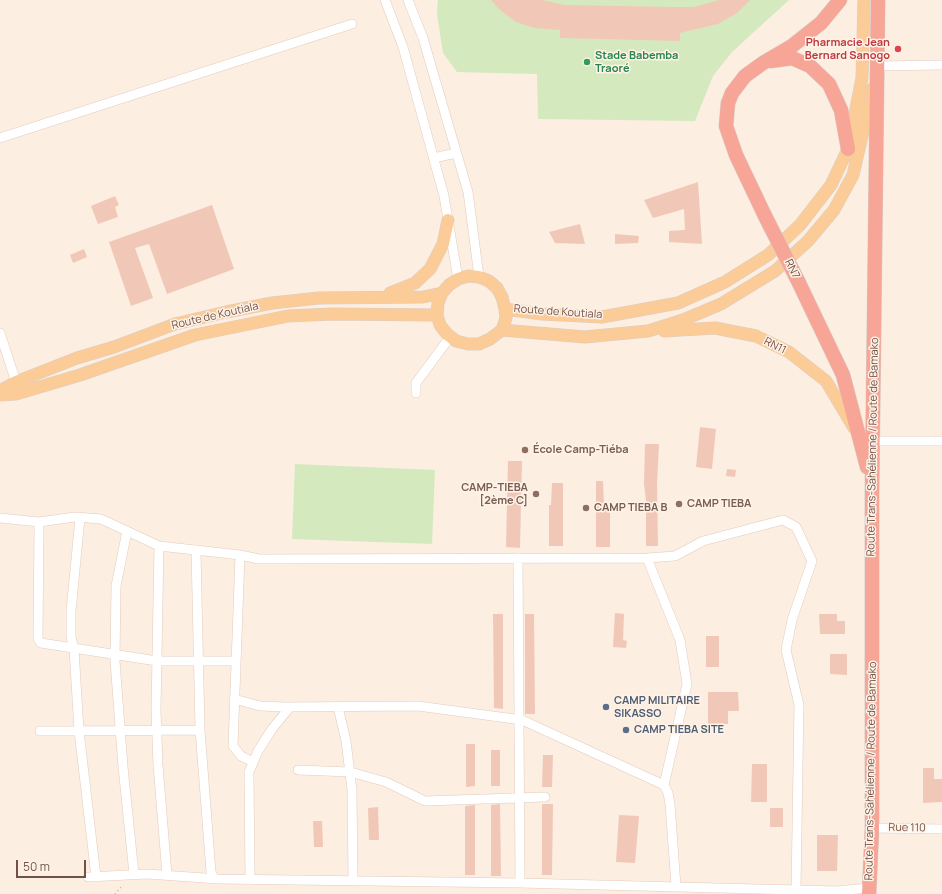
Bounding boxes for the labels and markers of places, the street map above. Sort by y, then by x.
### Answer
place label: Pharmacie Jean Bernard Sanogo [805,36,890,62]
marker: Pharmacie Jean Bernard Sanogo [893,44,903,54]
place label: Stade Babemba Traoré [595,49,678,75]
marker: Stade Babemba Traoré [582,57,592,67]
place label: École Camp-Tiéba [533,443,629,457]
marker: École Camp-Tiéba [520,445,530,455]
place label: CAMP-TIEBA [2ème C] [461,481,528,507]
marker: CAMP-TIEBA [2ème C] [531,489,541,499]
place label: CAMP TIEBA [687,497,751,511]
marker: CAMP TIEBA [674,499,684,509]
place label: CAMP TIEBA B [594,501,668,515]
marker: CAMP TIEBA B [581,503,591,513]
place label: CAMP MILITAIRE SIKASSO [614,694,700,720]
marker: CAMP MILITAIRE SIKASSO [601,702,611,712]
place label: CAMP TIEBA SITE [634,723,724,737]
marker: CAMP TIEBA SITE [621,725,631,735]

